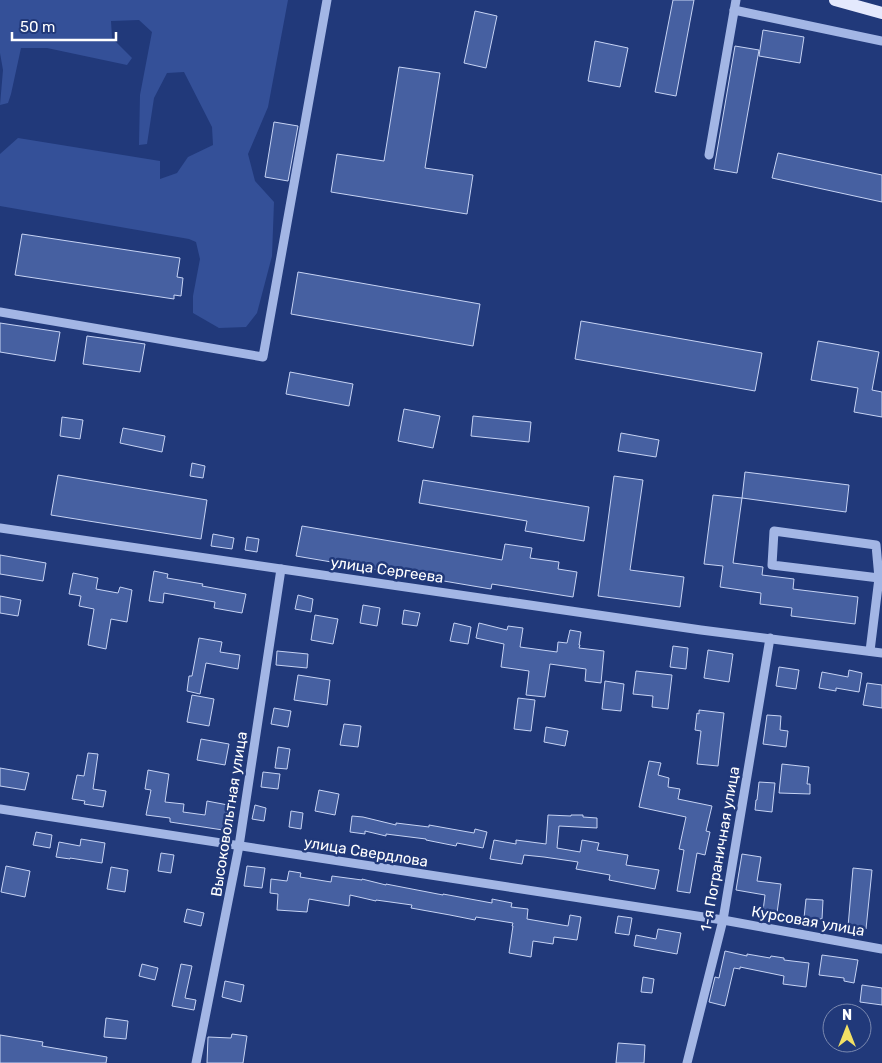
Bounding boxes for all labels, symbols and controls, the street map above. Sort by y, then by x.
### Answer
scale bar [12,10,116,42]
text: 50 m [20,18,55,36]
street label: улица Сергеева [329,553,445,587]
street label: Высоковольтная улица [207,730,251,898]
street label: 1-я Пограничная улица [697,765,743,933]
street label: улица Свердлова [303,833,429,871]
street label: Курсовая улица [750,902,866,940]
north arrow [822,1003,872,1053]
text: N [842,1007,852,1024]

